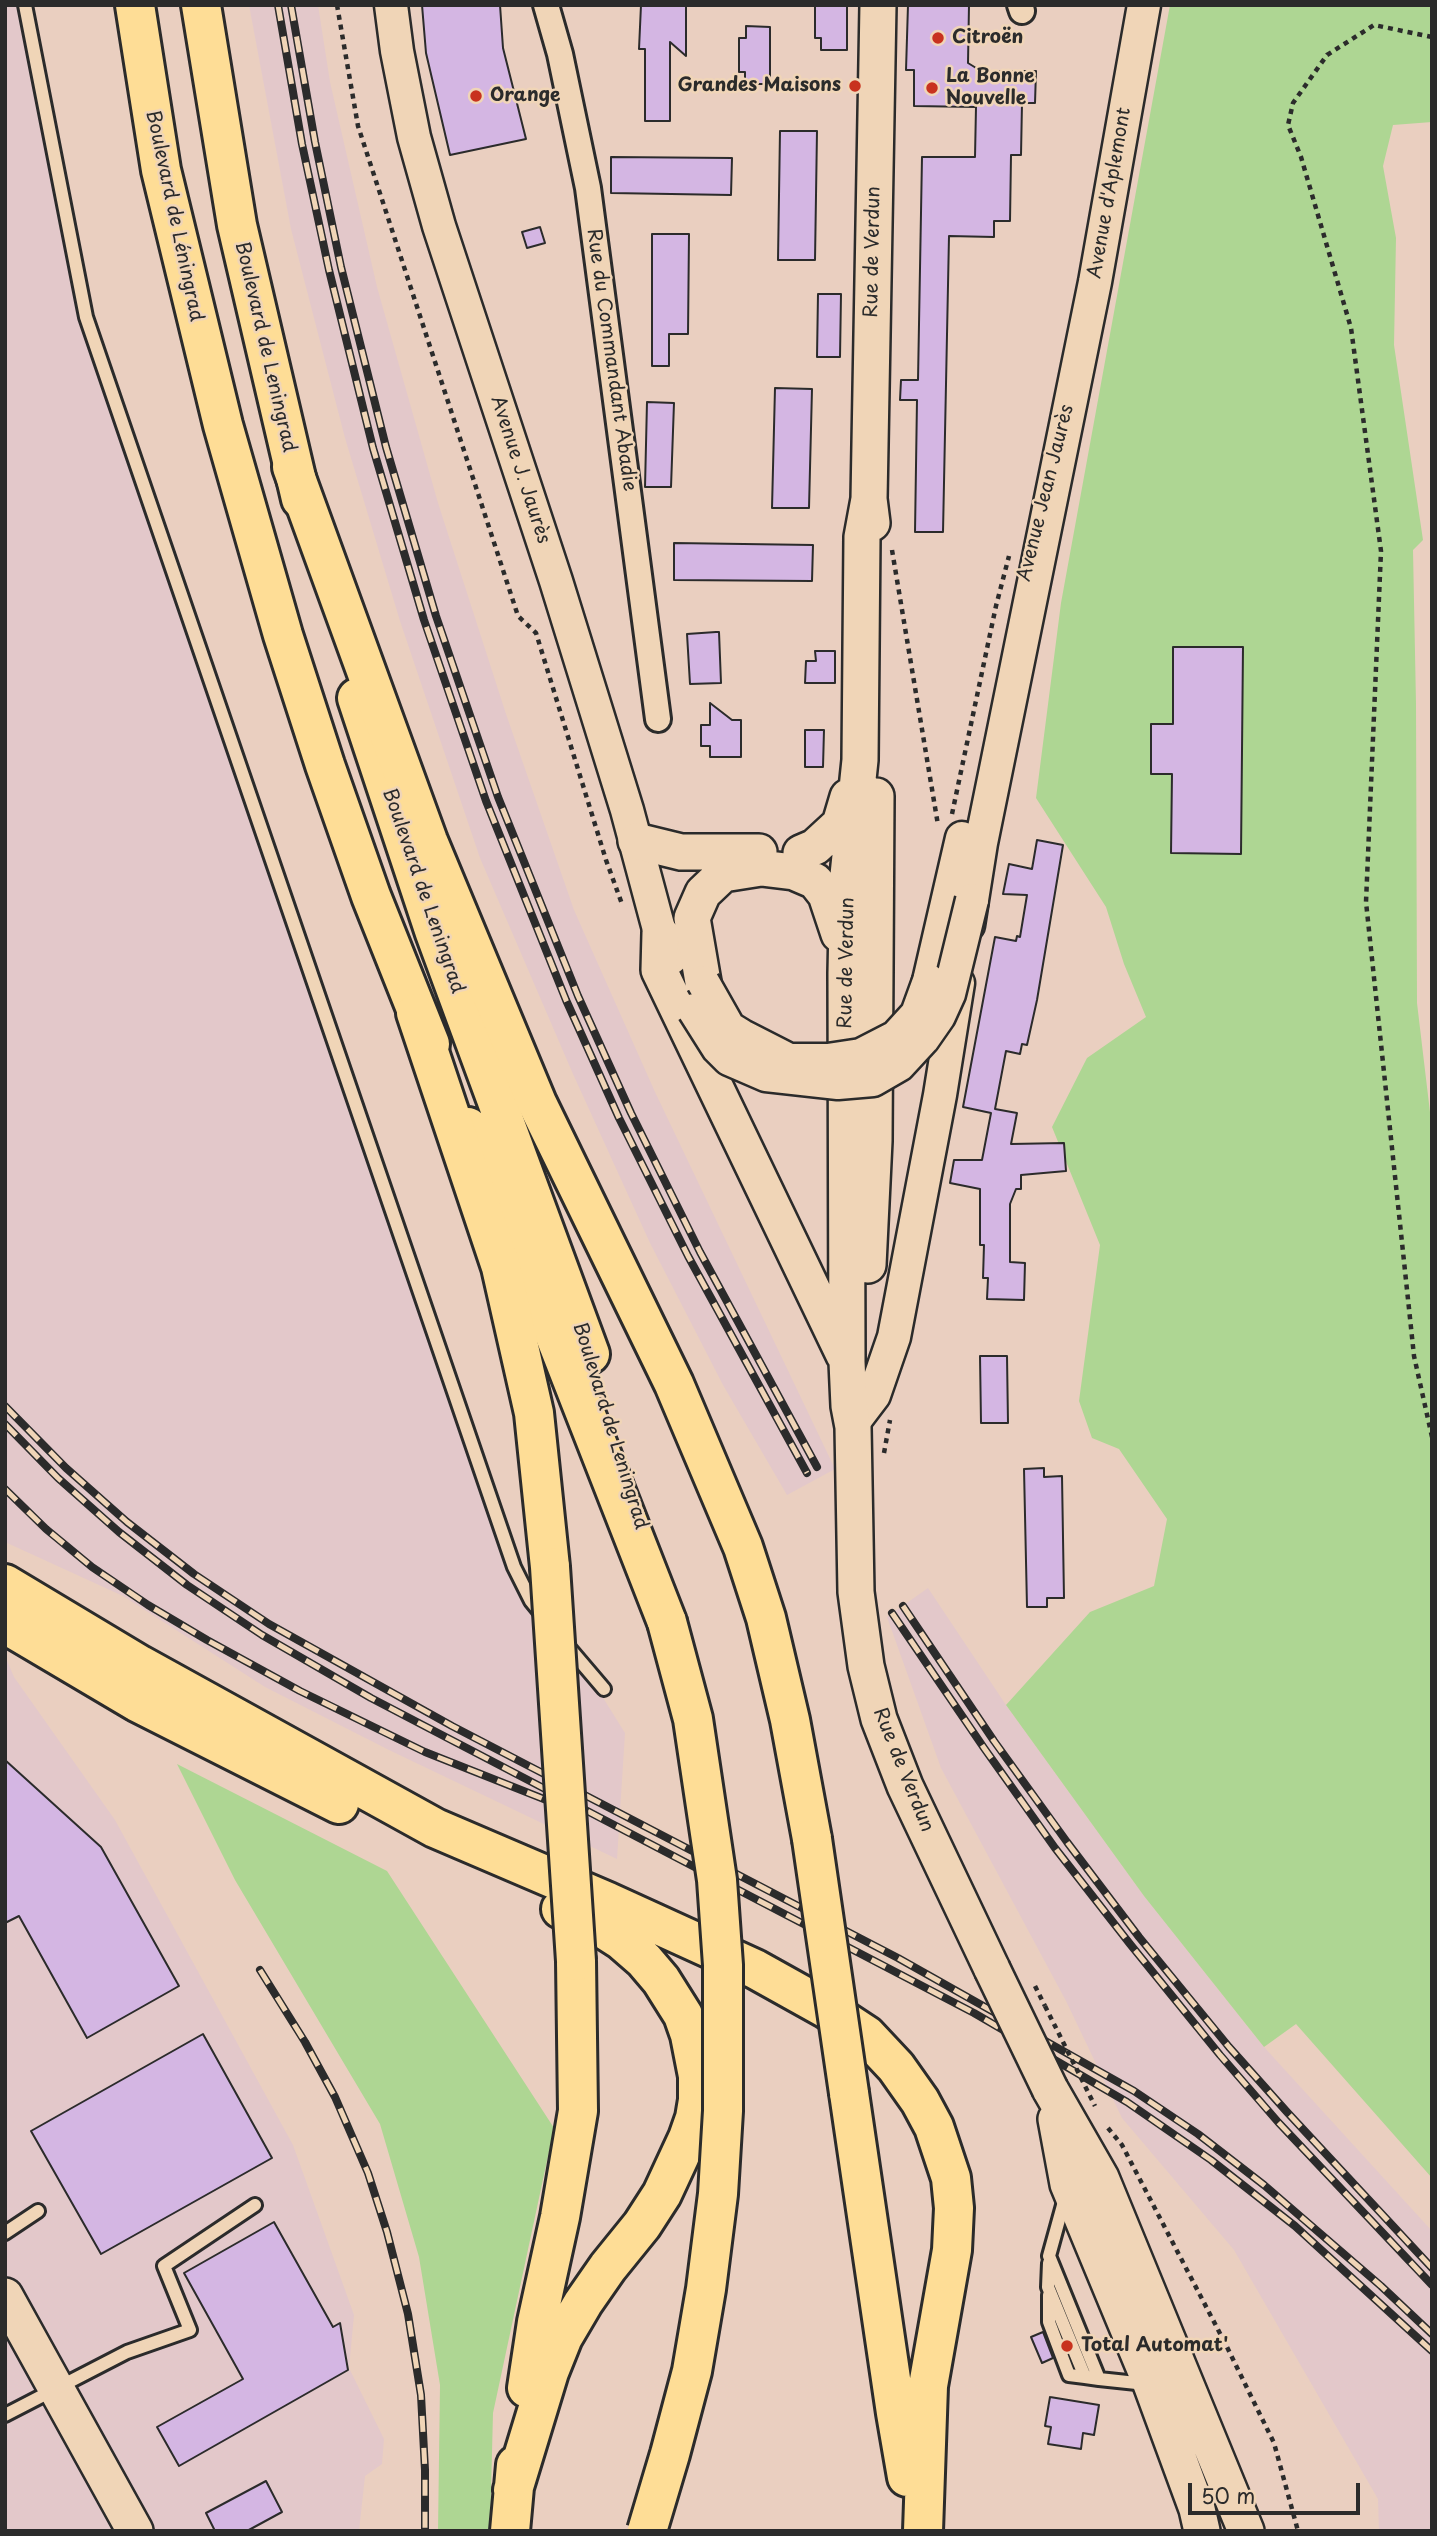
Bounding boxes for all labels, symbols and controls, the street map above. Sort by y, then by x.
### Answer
place label: Citroën [952,27,1023,49]
marker: Citroën [930,30,946,46]
place label: La Bonne Nouvelle [946,66,1035,110]
place label: Grandes Maisons [677,75,841,97]
marker: Grandes Maisons [847,78,863,94]
marker: La Bonne Nouvelle [924,80,940,96]
place label: Orange [490,85,560,107]
marker: Orange [468,88,484,104]
street label: Avenue d'Aplemont [1084,106,1136,280]
street label: Boulevard de Léningrad [140,108,208,324]
street label: Rue de Verdun [860,186,886,318]
street label: Rue du Commandant Abadie [581,227,641,493]
street label: Boulevard de Leningrad [230,240,300,454]
street label: Avenue J. Jaurès [485,393,555,547]
street label: Avenue Jean Jaurès [1013,402,1079,584]
street label: Boulevard de Leningrad [377,786,469,996]
street label: Rue de Verdun [834,897,860,1029]
street label: Boulevard de Leningrad [568,1320,652,1532]
street label: Rue de Verdun [868,1705,938,1835]
place label: Total Automat' [1081,2335,1228,2357]
marker: Total Automat' [1059,2338,1075,2354]
scale bar [1192,2470,1364,2514]
text: 50 m [1201,2479,1255,2511]

